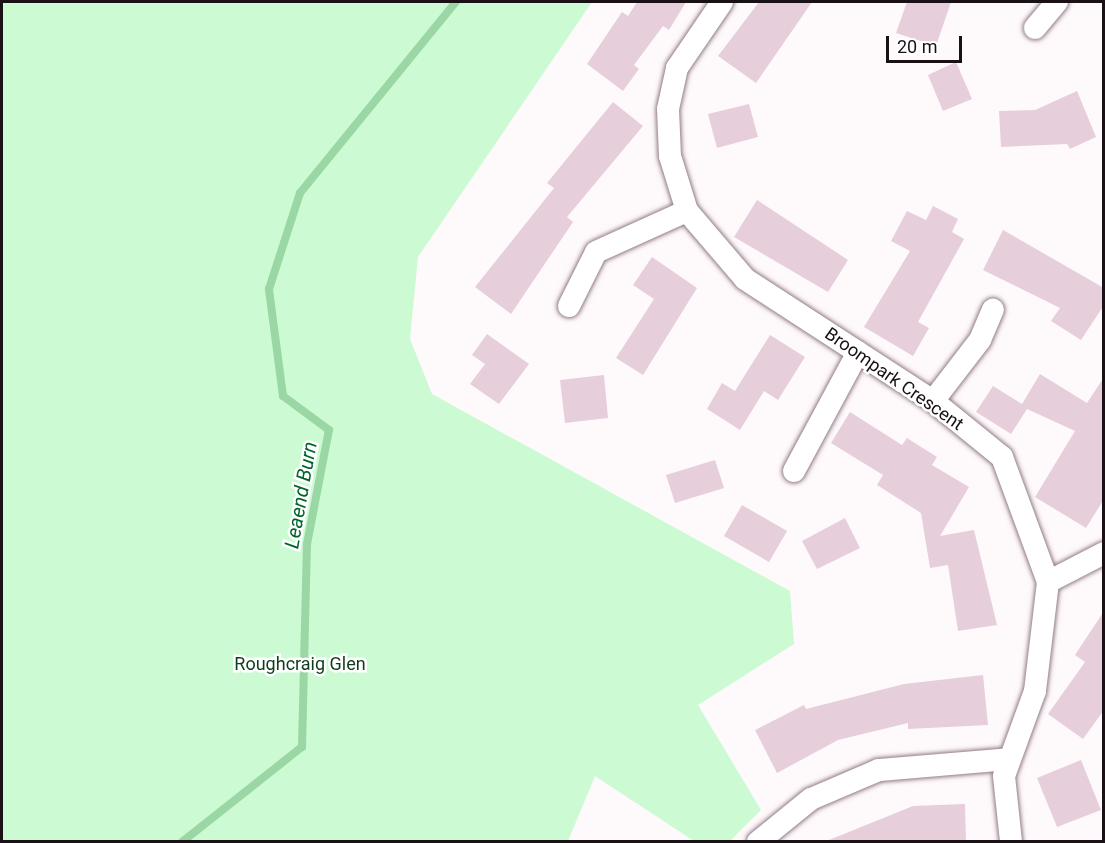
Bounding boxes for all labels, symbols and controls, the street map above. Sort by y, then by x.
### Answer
scale bar [889,24,966,62]
text: 20 m [897,36,937,57]
street label: Broompark Crescent [821,323,967,435]
water label: Leaend Burn [280,440,322,550]
park label: Roughcraig Glen [234,653,366,675]

